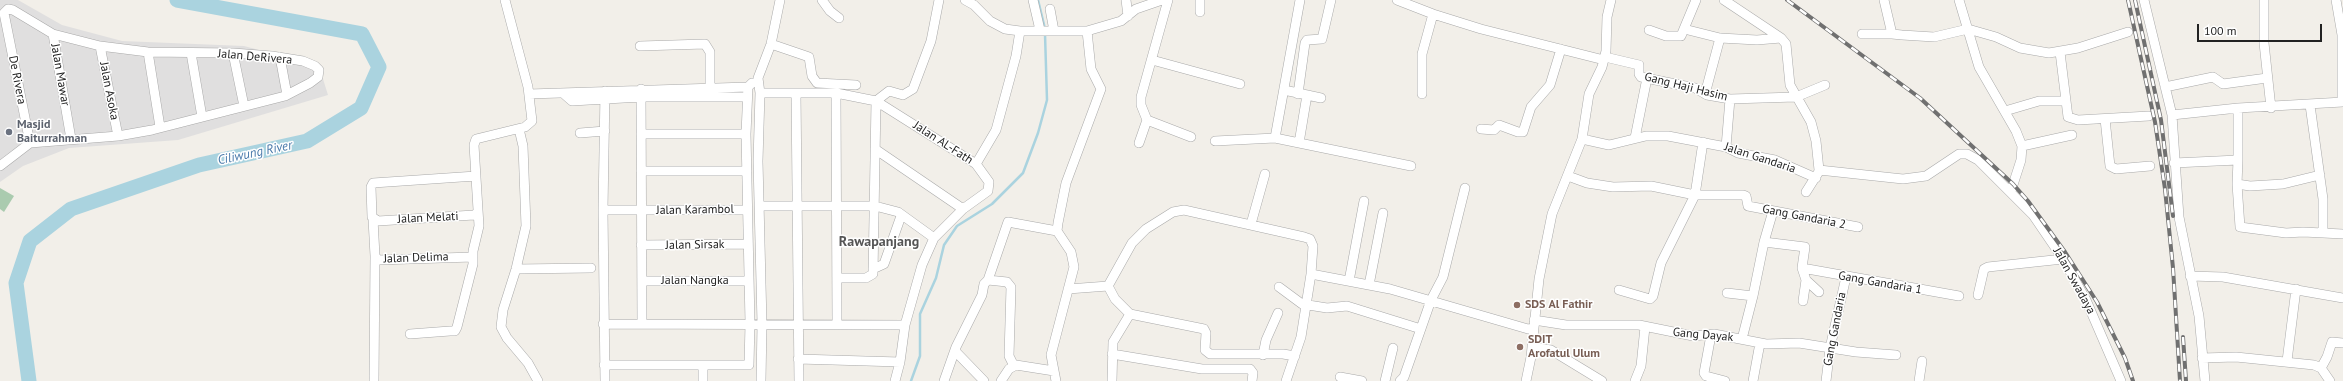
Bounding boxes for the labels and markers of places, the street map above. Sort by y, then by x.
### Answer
place label: Masjid Baiturrahman [17,118,87,146]
marker: Masjid Baiturrahman [4,127,14,137]
place label: SDS Al Fathir [1525,298,1593,312]
marker: SDS Al Fathir [1512,300,1522,310]
place label: SDIT Arofatul Ulum [1528,333,1600,361]
marker: SDIT Arofatul Ulum [1515,342,1525,352]

